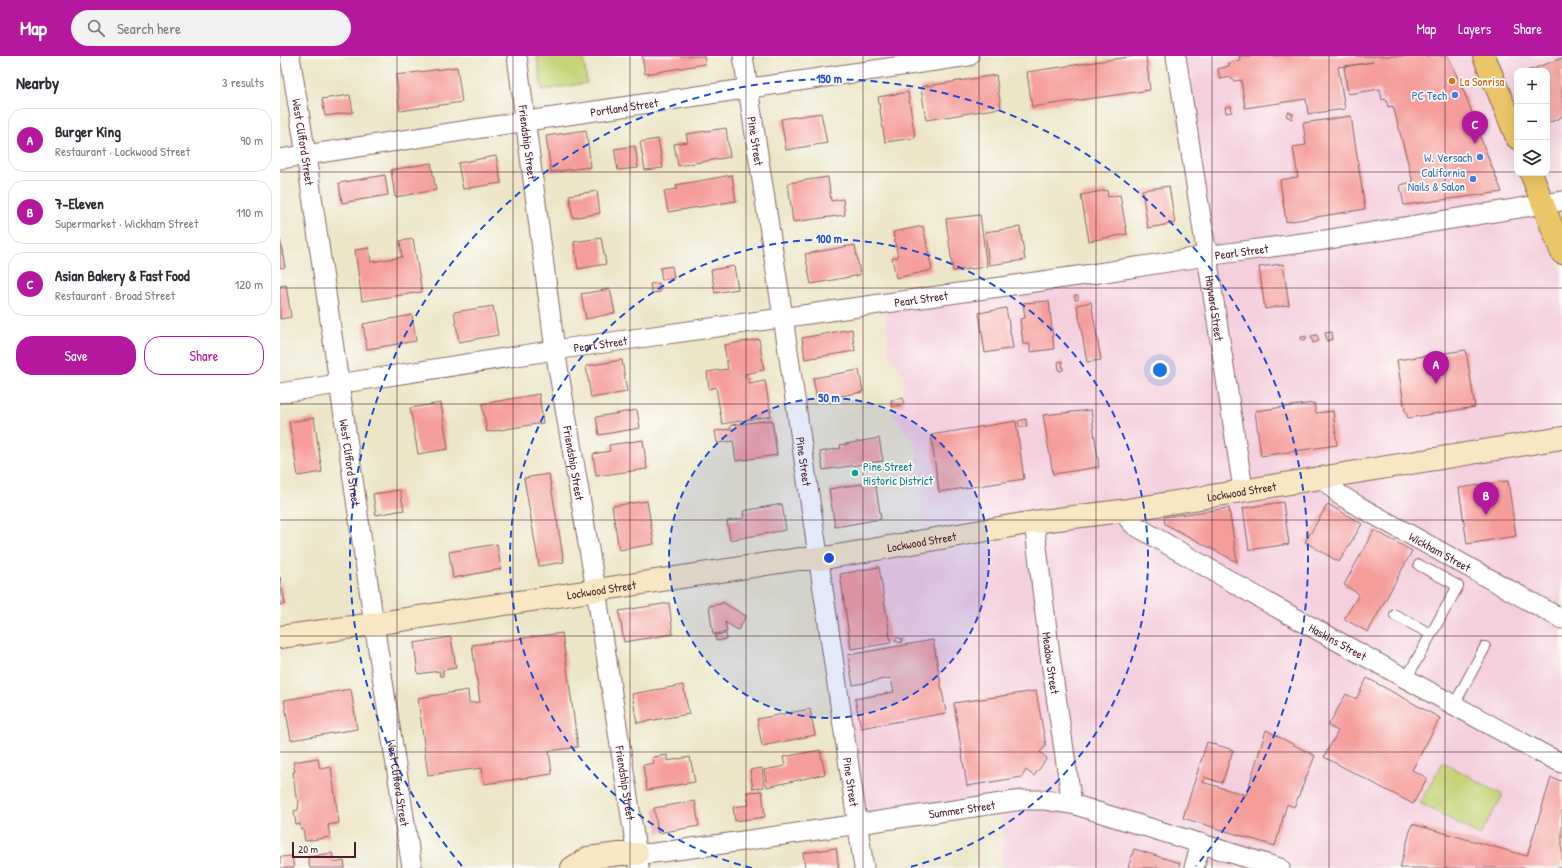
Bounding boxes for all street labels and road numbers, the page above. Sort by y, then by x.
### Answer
street label: Portland Street [589,93,660,120]
street label: West Clifford Street [289,97,319,187]
street label: Friendship Street [515,103,542,181]
street label: Pine Street [744,115,768,168]
street label: Pearl Street [1214,239,1270,263]
street label: Hayward Street [1202,274,1229,343]
street label: Pearl Street [893,286,950,310]
street label: Pearl Street [572,331,629,356]
street label: West Clifford Street [336,418,365,508]
street label: Friendship Street [559,424,589,502]
street label: Pine Street [792,436,816,488]
street label: Lockwood Street [1206,477,1278,505]
street label: Lockwood Street [886,527,958,556]
street label: Wickham Street [1406,527,1475,576]
street label: Lockwood Street [566,575,638,603]
street label: Haskins Street [1306,619,1371,665]
street label: Meadow Street [1039,631,1064,696]
street label: West Clifford Street [384,738,414,828]
street label: Friendship Street [612,743,640,822]
street label: Pine Street [839,756,863,809]
street label: Summer Street [928,795,997,822]

